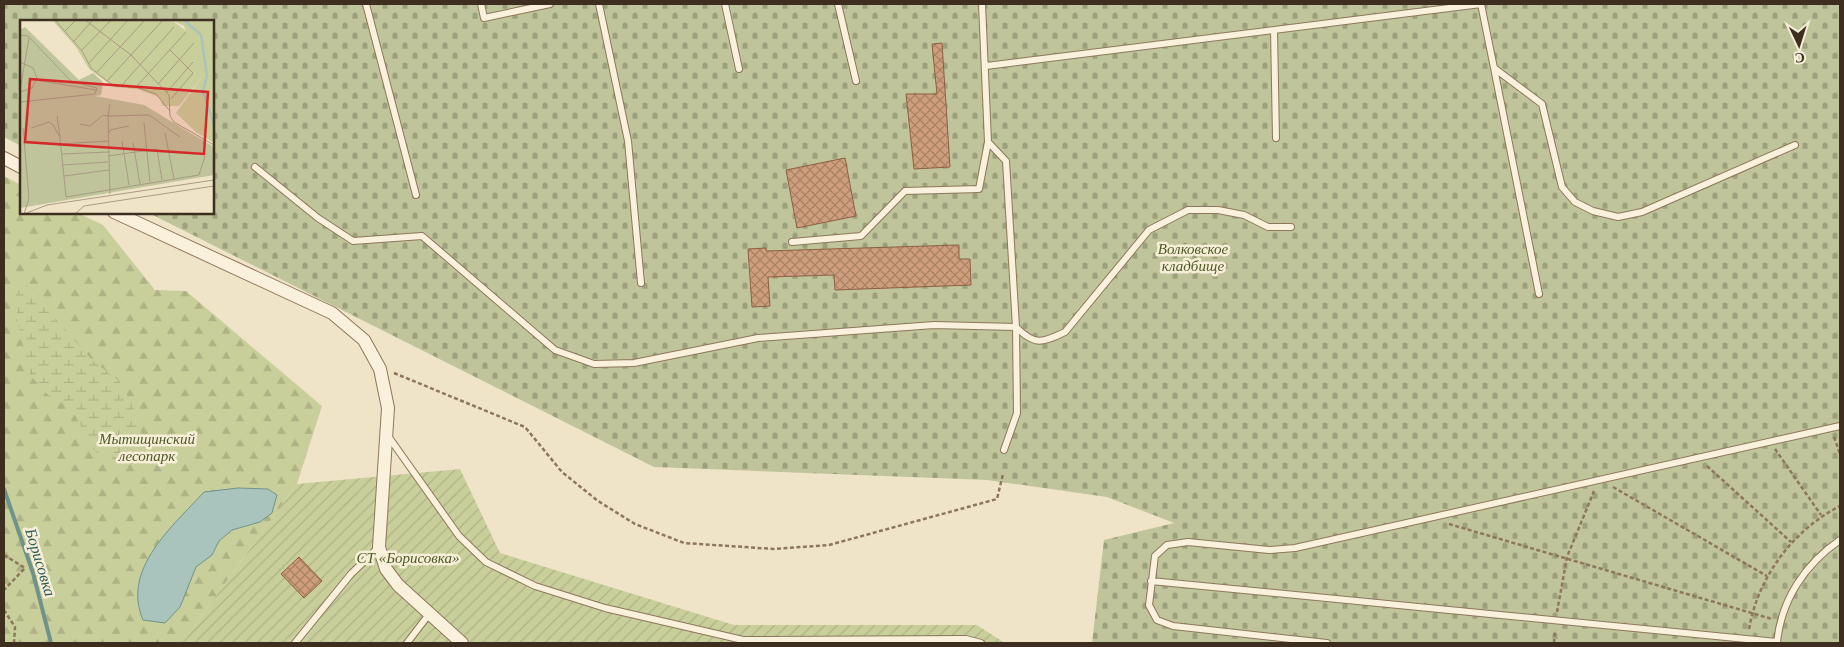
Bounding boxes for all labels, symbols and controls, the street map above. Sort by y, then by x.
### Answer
inset map [20,20,214,214]
north arrow [1774,20,1824,70]
text: С [1794,50,1805,65]
park label: Волковское кладбище [1158,241,1229,274]
park label: Мытищинский лесопарк [98,431,195,464]
water label: Борисовка [21,525,59,598]
park label: СТ «Борисовка» [357,550,459,566]

